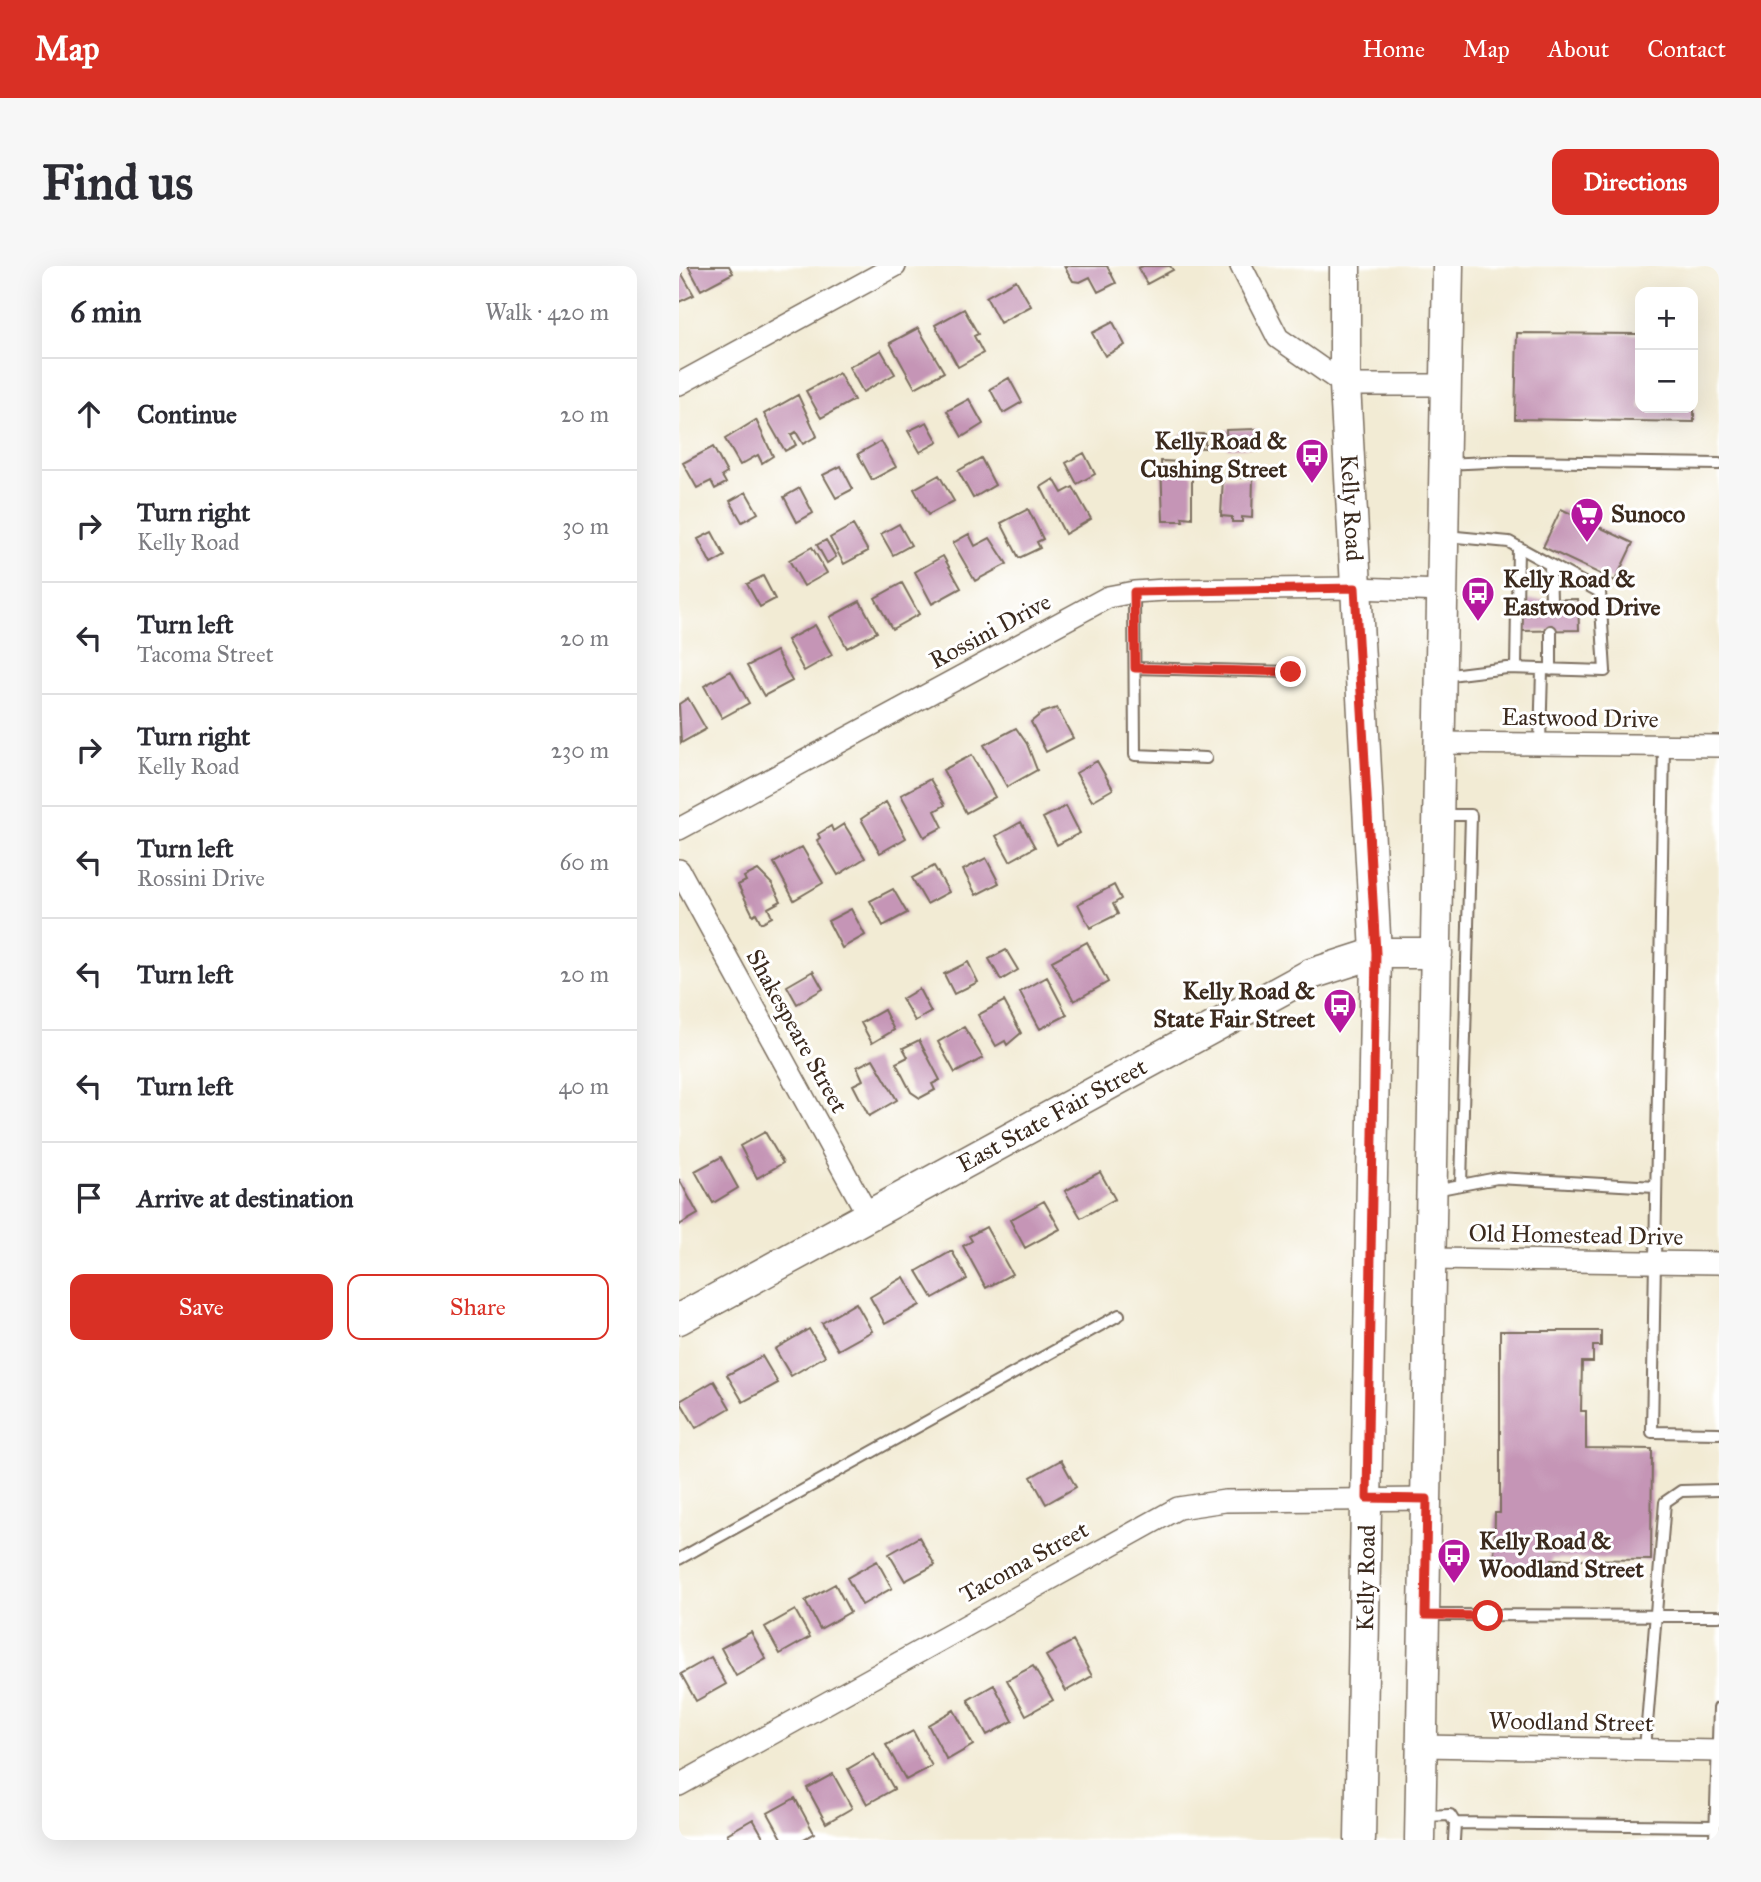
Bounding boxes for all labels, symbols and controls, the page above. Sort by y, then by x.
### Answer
text: Map [35,29,99,69]
text: Home [1362,34,1425,64]
text: Map [1463,34,1510,64]
text: About [1548,34,1609,64]
text: Contact [1647,34,1726,64]
button: Directions [1552,149,1719,215]
text: Find us [42,153,193,212]
map controls [1635,287,1698,413]
button: + [1635,287,1698,350]
text: 6 min [70,294,142,330]
text: Walk · 420 m [485,298,609,326]
button: − [1635,350,1698,413]
icon: ahead [70,395,108,433]
text: Continue [137,398,237,430]
text: 20 m [560,400,609,428]
place label: Kelly Road & Cushing Street [1140,426,1287,484]
bus stop icon: Kelly Road & Cushing Street [1293,436,1331,485]
street label: Kelly Road [1334,454,1370,562]
supermarket icon: Sunoco [1568,495,1606,544]
text: Turn right [137,496,250,528]
place label: Sunoco [1611,499,1685,529]
icon: right [70,507,108,545]
text: 30 m [562,512,609,540]
text: Kelly Road [137,528,239,556]
place label: Kelly Road & Eastwood Drive [1503,564,1660,622]
bus stop icon: Kelly Road & Eastwood Drive [1459,574,1497,623]
street label: Rossini Drive [924,586,1056,676]
text: Turn left [137,608,233,640]
icon: left [70,619,108,657]
text: 20 m [560,624,609,652]
text: Tacoma Street [137,640,274,668]
route end [1275,656,1306,687]
street label: Eastwood Drive [1501,702,1659,734]
text: Turn right [137,720,250,752]
icon: right [70,731,108,769]
text: 230 m [551,736,609,764]
text: Kelly Road [137,752,239,780]
text: Turn left [137,832,233,864]
icon: left [70,843,108,881]
text: 60 m [560,848,609,876]
text: Rossini Drive [137,864,265,892]
street label: Shakespeare Street [740,944,855,1119]
icon: left [70,955,108,993]
text: Turn left [137,958,233,990]
text: 20 m [560,960,609,988]
place label: Kelly Road & State Fair Street [1153,976,1315,1034]
bus stop icon: Kelly Road & State Fair Street [1321,986,1359,1035]
street label: East State Fair Street [952,1051,1153,1179]
icon: left [70,1067,108,1105]
text: Turn left [137,1070,233,1102]
text: 40 m [559,1072,609,1100]
icon: arrive [70,1179,108,1217]
text: Arrive at destination [137,1182,354,1214]
street label: Old Homestead Drive [1468,1218,1684,1252]
button: Save [70,1274,333,1340]
button: Share [347,1274,609,1340]
street label: Tacoma Street [954,1514,1094,1610]
street label: Kelly Road [1350,1524,1382,1632]
place label: Kelly Road & Woodland Street [1479,1526,1644,1584]
bus stop icon: Kelly Road & Woodland Street [1435,1536,1473,1585]
route start [1472,1600,1503,1631]
street label: Woodland Street [1488,1706,1654,1738]

